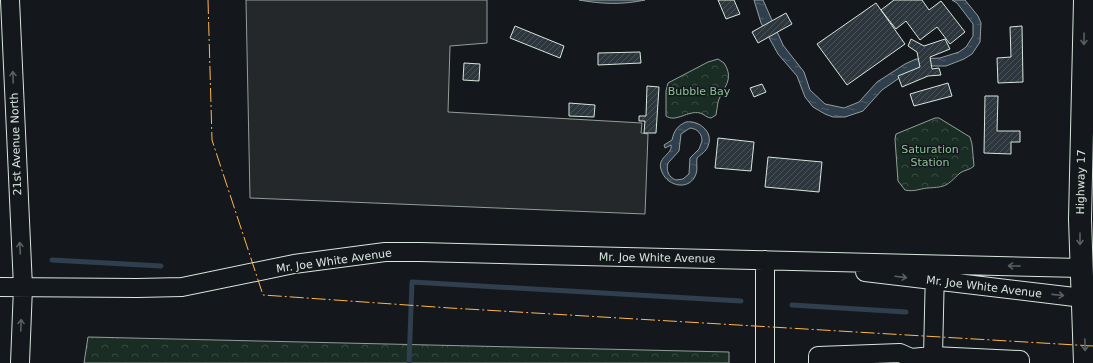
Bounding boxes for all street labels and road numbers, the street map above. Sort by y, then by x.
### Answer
street label: 21st Avenue North [8,92,24,196]
street label: Highway 17 [1074,149,1088,215]
street label: Mr. Joe White Avenue [275,246,393,276]
street label: Mr. Joe White Avenue [599,250,716,266]
street label: Mr. Joe White Avenue [925,273,1043,301]

